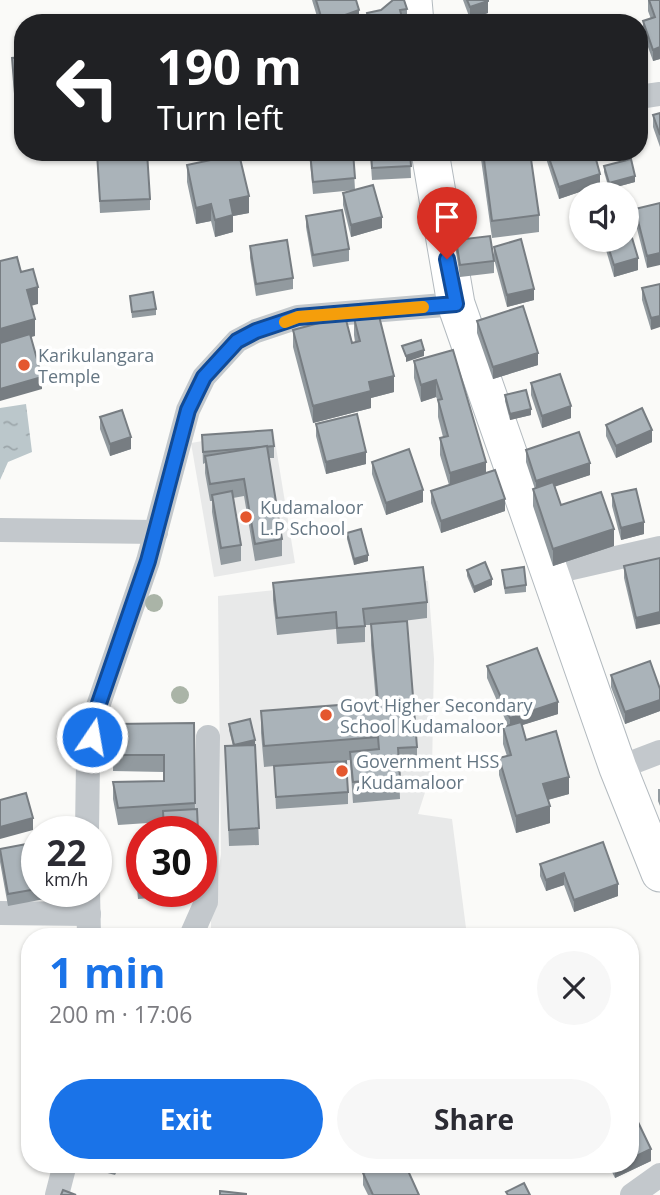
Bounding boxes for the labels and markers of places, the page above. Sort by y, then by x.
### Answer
pin [417,187,477,259]
place label: Karikulangara Temple [38,343,154,388]
marker: Karikulangara Temple [16,357,32,373]
place label: Kudamaloor L.P School [260,495,364,540]
marker: Kudamaloor L.P School [238,509,254,525]
place label: Govt Higher Secondary School Kudamaloor [340,693,534,738]
marker: Govt Higher Secondary School Kudamaloor [318,707,334,723]
place label: Government HSS ,Kudamaloor [356,749,499,794]
marker: Government HSS ,Kudamaloor [334,763,350,779]

